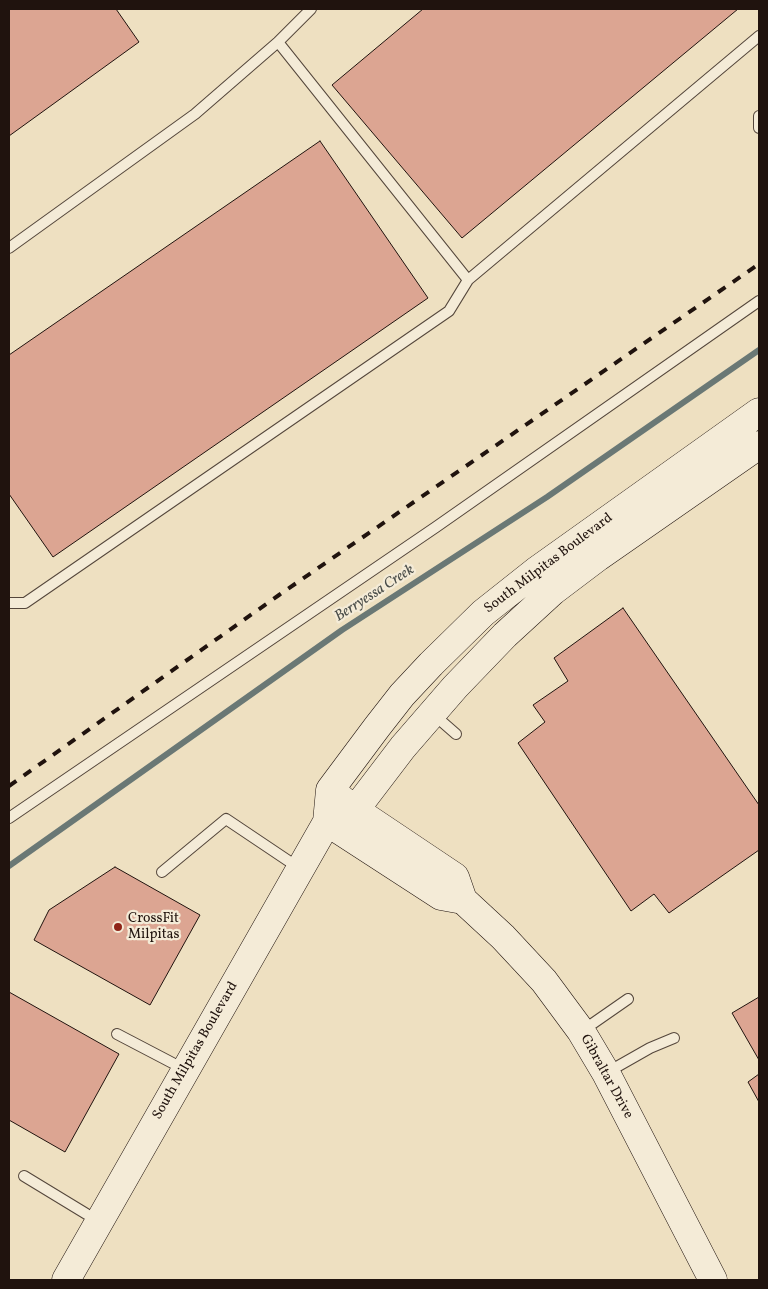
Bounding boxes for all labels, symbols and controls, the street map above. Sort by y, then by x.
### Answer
street label: South Milpitas Boulevard [482,510,616,618]
water label: Berryessa Creek [332,562,418,626]
place label: CrossFit Milpitas [128,911,180,944]
marker: CrossFit Milpitas [112,921,124,933]
street label: South Milpitas Boulevard [150,979,242,1123]
street label: Gibraltar Drive [576,1032,636,1122]

